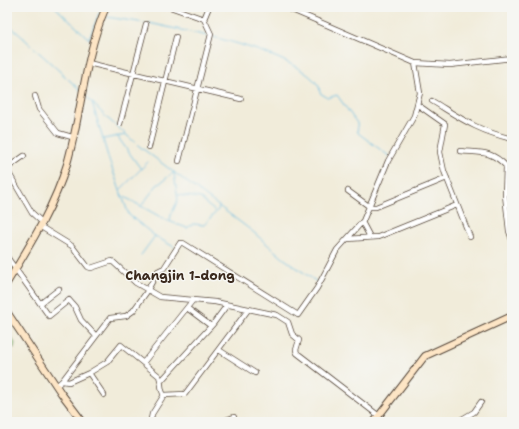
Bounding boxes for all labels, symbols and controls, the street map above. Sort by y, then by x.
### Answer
district label: Changjin 1-dong [125,267,235,284]

